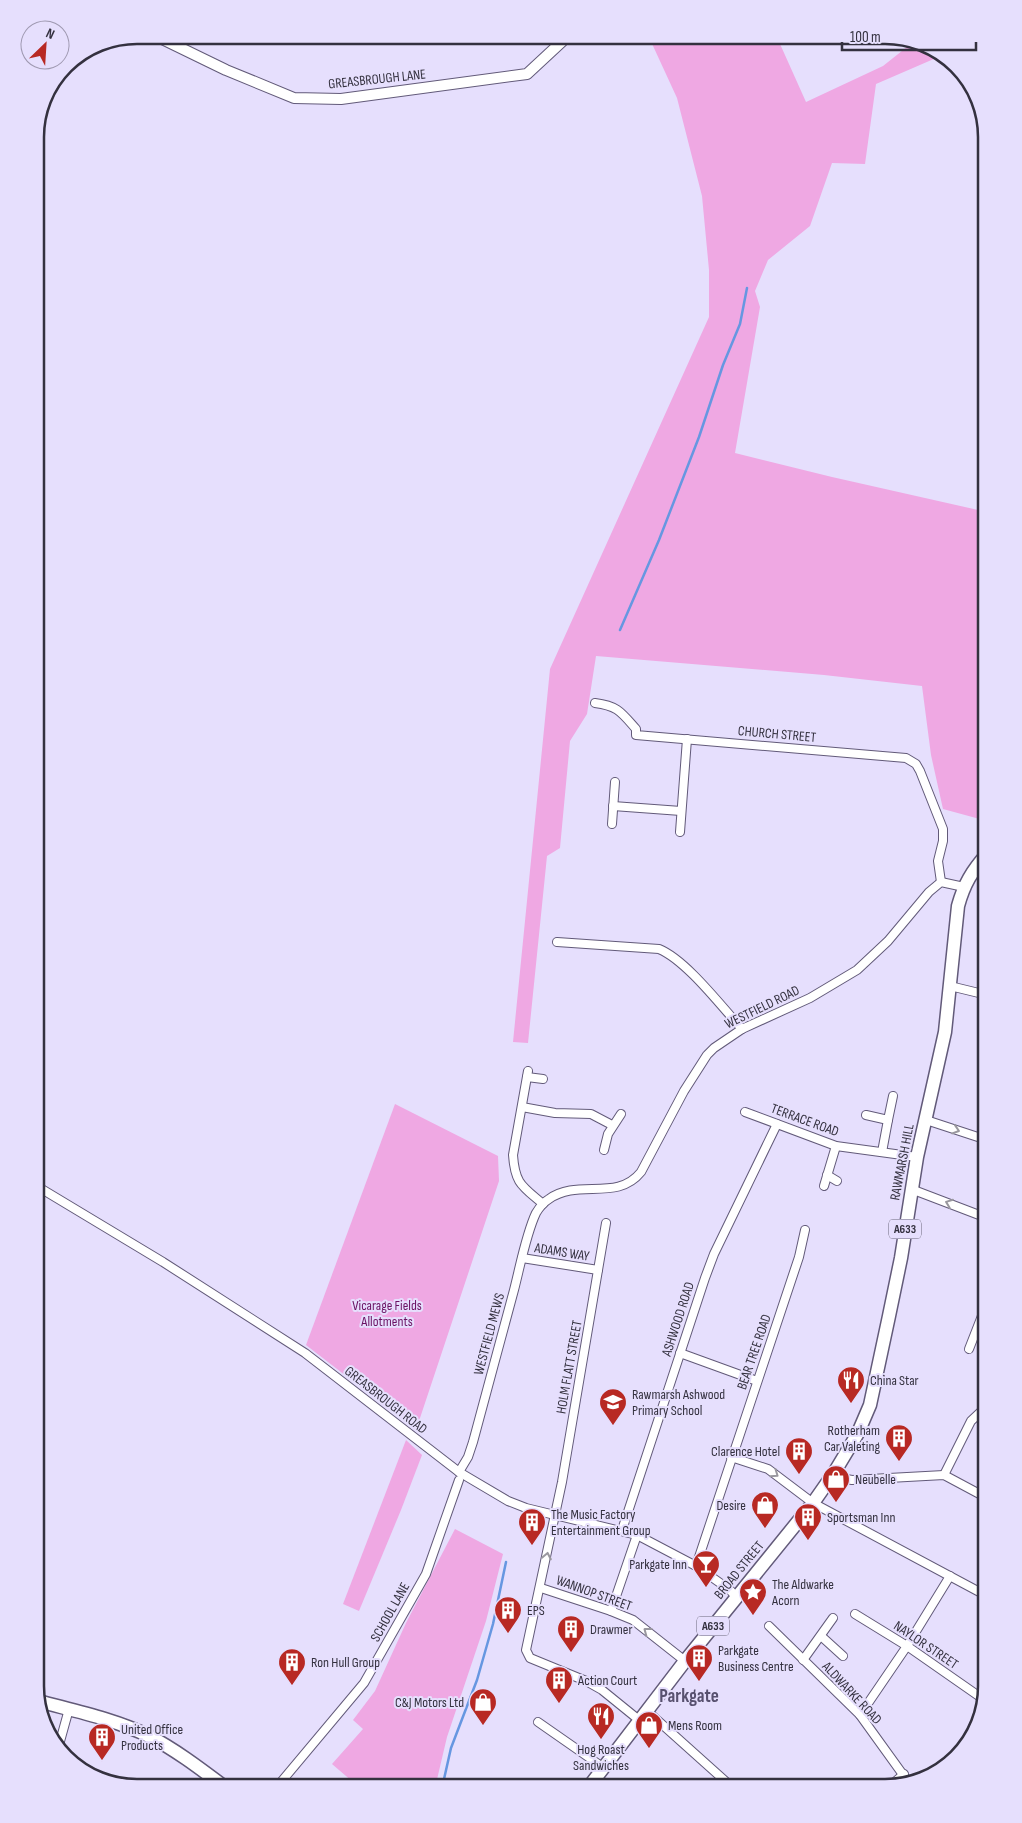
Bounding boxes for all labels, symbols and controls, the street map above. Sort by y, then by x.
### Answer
north arrow [20,20,70,70]
scale bar [842,20,976,52]
text: N [43,24,57,43]
text: 100 m [850,28,881,47]
street label: GREASBROUGH LANE [327,65,427,93]
street label: CHURCH STREET [737,722,817,746]
street label: WESTFIELD ROAD [722,982,802,1032]
street label: TERRACE ROAD [769,1100,841,1140]
street label: RAWMARSH HILL [886,1122,918,1202]
one-way arrow [952,1124,960,1134]
one-way arrow [945,1199,954,1210]
road number: A633 [889,1220,921,1238]
street label: ADAMS WAY [532,1239,591,1265]
street label: ASHWOOD ROAD [658,1280,698,1359]
street label: WESTFIELD MEWS [470,1291,508,1377]
park label: Vicarage Fields Allotments [352,1297,422,1330]
street label: BEAR TREE ROAD [733,1312,775,1392]
street label: HOLM FLATT STREET [552,1318,586,1415]
street label: GREASBROUGH ROAD [341,1363,431,1438]
restaurant icon: China Star [836,1365,866,1404]
place label: China Star [870,1372,919,1389]
place label: Rawmarsh Ashwood Primary School [632,1386,725,1419]
school or university icon: Rawmarsh Ashwood Primary School [598,1387,628,1426]
place label: Rotherham Car Valeting [824,1422,880,1455]
building icon: Rotherham Car Valeting [884,1423,914,1462]
building icon: Clarence Hotel [784,1436,814,1475]
place label: Clarence Hotel [711,1443,780,1460]
shop icon: Neubelle [821,1464,851,1503]
one-way arrow [769,1468,779,1477]
place label: Neubelle [855,1471,896,1488]
shop icon: Desire [750,1490,780,1529]
place label: Desire [716,1497,746,1514]
building icon: Sportsman Inn [793,1502,823,1541]
place label: The Music Factory Entertainment Group [551,1506,651,1539]
building icon: The Music Factory Entertainment Group [517,1507,547,1546]
place label: Sportsman Inn [827,1509,895,1526]
street label: BROAD STREET [710,1537,768,1602]
bar icon: Parkgate Inn [691,1549,721,1588]
one-way arrow [541,1552,552,1561]
place label: Parkgate Inn [629,1556,687,1573]
street label: WANNOP STREET [554,1571,634,1615]
place label: The Aldwarke Acorn [771,1576,834,1609]
place icon: The Aldwarke Acorn [738,1577,768,1616]
street label: SCHOOL LANE [367,1579,413,1645]
building icon: EPS [493,1595,523,1634]
place label: EPS [527,1602,545,1619]
building icon: Drawmer [556,1614,586,1653]
road number: A633 [697,1616,729,1635]
street label: NAYLOR STREET [891,1617,962,1673]
place label: Drawmer [590,1621,633,1638]
one-way arrow [643,1627,652,1636]
place label: Parkgate Business Centre [718,1642,794,1675]
building icon: Parkgate Business Centre [684,1643,714,1682]
building icon: Ron Hull Group [277,1647,307,1686]
place label: Ron Hull Group [311,1654,380,1671]
street label: ALDWARKE ROAD [818,1657,885,1728]
building icon: Action Court [544,1665,574,1704]
place label: Action Court [577,1672,637,1689]
district label: Parkgate [659,1685,719,1708]
shop icon: C&J Motors Ltd [468,1687,498,1726]
place label: C&J Motors Ltd [395,1694,464,1711]
restaurant icon: Hog Roast Sandwiches [586,1701,616,1740]
shop icon: Mens Room [634,1710,664,1749]
place label: Mens Room [668,1717,722,1734]
place label: United Office Products [121,1721,183,1754]
building icon: United Office Products [87,1722,117,1761]
place label: Hog Roast Sandwiches [573,1741,629,1774]

